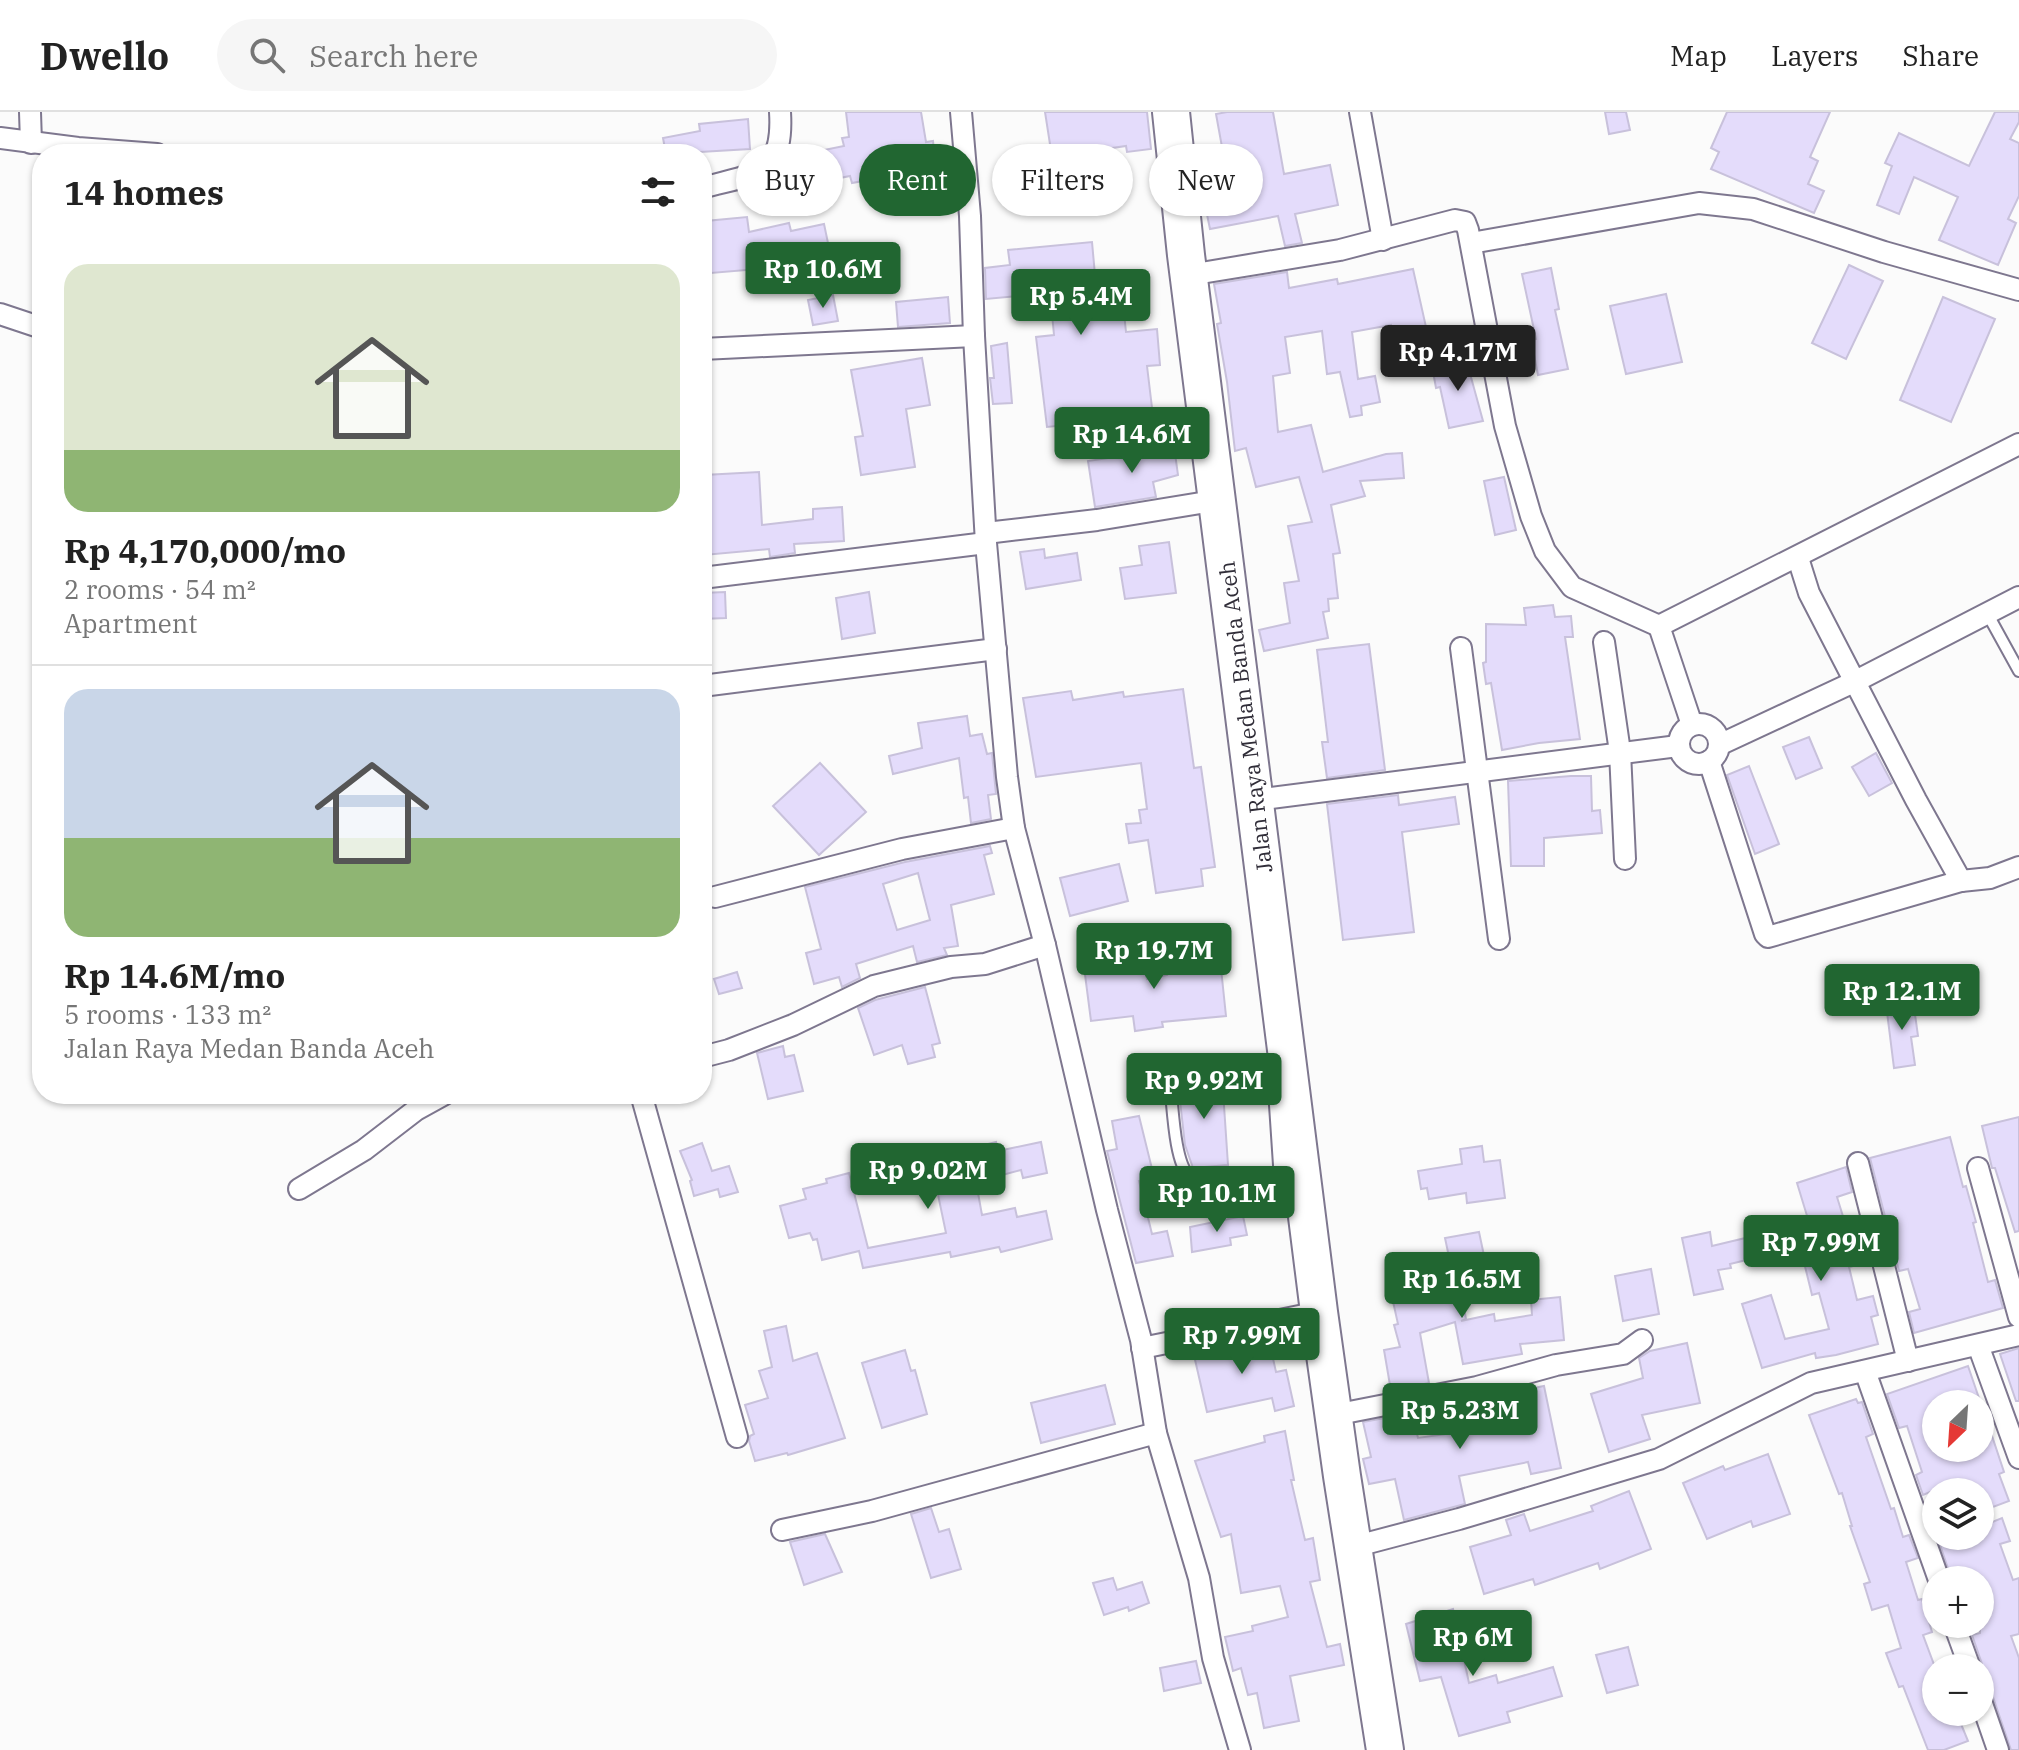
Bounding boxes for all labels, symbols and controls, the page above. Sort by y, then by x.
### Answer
search box [217,19,777,91]
text: Dwello [40,31,169,80]
icon: search [245,33,289,77]
text: Search here [309,36,478,75]
text: Map [1670,37,1727,74]
text: Layers [1771,37,1858,74]
text: Share [1902,37,1979,74]
chip: Buy [736,144,843,216]
chip: Rent [859,144,976,216]
chip: Filters [992,144,1133,216]
chip: New [1149,144,1263,216]
text: 14 homes [64,170,224,214]
icon: filters [636,170,680,214]
pin: Rp 10.6M [740,242,906,310]
text: Rp 10.6M [763,251,883,285]
pin: Rp 5.4M [1007,269,1155,337]
text: Rp 5.4M [1029,278,1133,312]
icon: home [300,316,444,460]
pin: Rp 4.17M [1375,325,1541,393]
text: Rp 4.17M [1398,334,1518,368]
pin: Rp 14.6M [1049,407,1215,475]
text: Rp 14.6M [1072,416,1192,450]
text: Rp 4,170,000/mo [64,528,346,572]
street label: Jalan Raya Medan Banda Aceh [1212,560,1278,874]
text: 2 rooms · 54 m² [64,572,256,606]
text: Apartment [64,606,197,640]
icon: home [300,741,444,885]
pin: Rp 19.7M [1071,923,1237,991]
text: Rp 19.7M [1094,932,1214,966]
text: Rp 14.6M/mo [64,953,285,997]
pin: Rp 12.1M [1819,964,1985,1032]
text: Rp 12.1M [1842,973,1962,1007]
text: 5 rooms · 133 m² [64,997,271,1031]
text: Jalan Raya Medan Banda Aceh [64,1031,435,1065]
pin: Rp 9.92M [1121,1053,1287,1121]
text: Rp 9.92M [1144,1062,1264,1096]
pin: Rp 9.02M [845,1143,1011,1211]
text: Rp 9.02M [868,1152,988,1186]
pin: Rp 10.1M [1134,1166,1300,1234]
text: Rp 10.1M [1157,1175,1277,1209]
pin: Rp 7.99M [1738,1215,1904,1283]
text: Rp 7.99M [1761,1224,1881,1258]
pin: Rp 16.5M [1379,1252,1545,1320]
text: Rp 16.5M [1402,1261,1522,1295]
pin: Rp 7.99M [1159,1308,1325,1376]
text: Rp 7.99M [1182,1317,1302,1351]
pin: Rp 5.23M [1377,1383,1543,1451]
north arrow [1922,1390,1994,1462]
map controls [1922,1390,1994,1726]
text: Rp 5.23M [1400,1392,1520,1426]
button: layers [1922,1478,1994,1550]
button: + [1922,1566,1994,1638]
pin: Rp 6M [1417,1610,1529,1678]
text: Rp 6M [1433,1619,1513,1653]
button: − [1922,1654,1994,1726]

